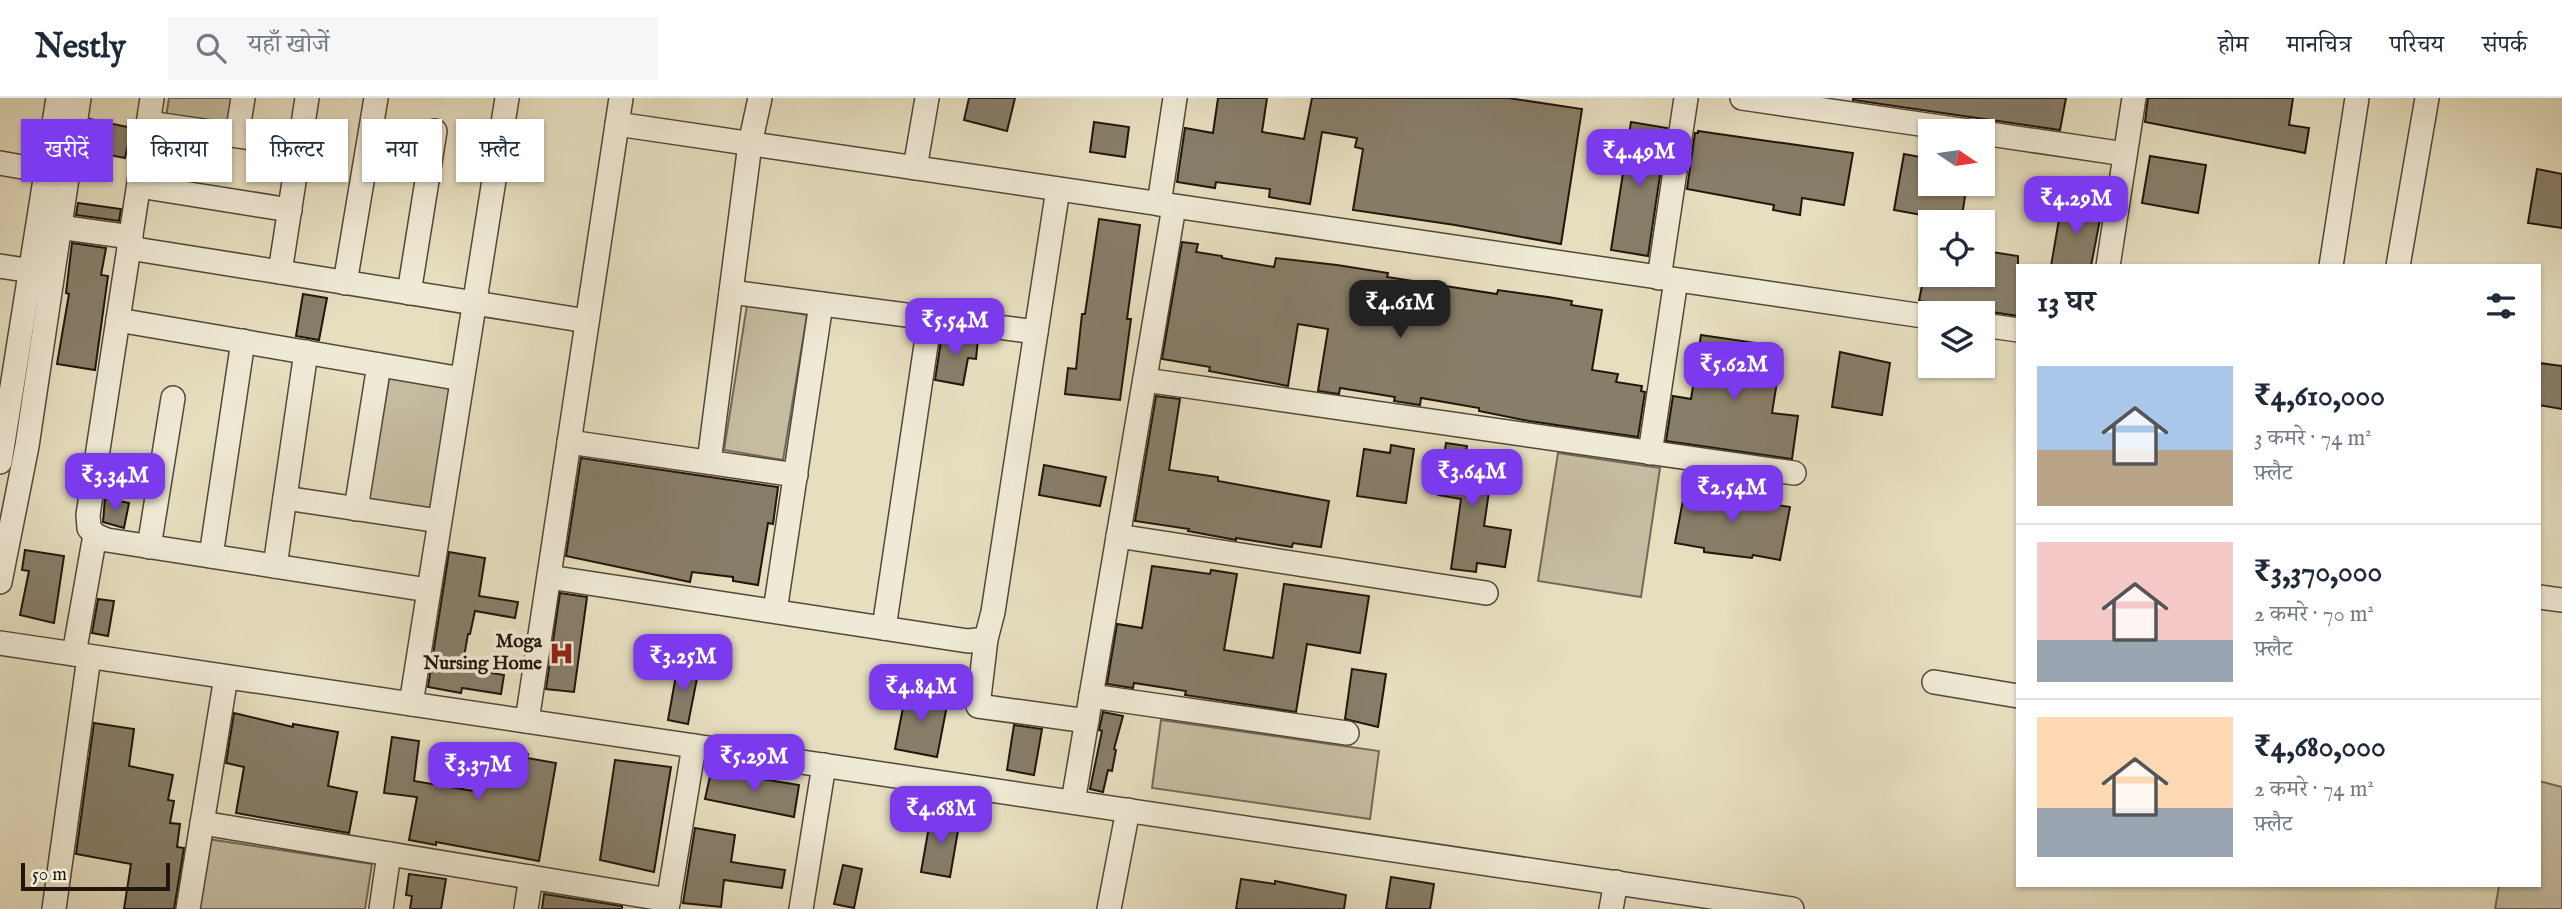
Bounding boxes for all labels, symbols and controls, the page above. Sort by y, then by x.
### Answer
search box [168,17,658,80]
text: Nestly [35,27,126,69]
text: यहाँ खोजें [248,28,329,61]
icon: search [192,29,230,67]
text: होम [2218,30,2248,61]
text: मानचित्र [2286,30,2352,61]
text: परिचय [2390,30,2444,61]
text: संपर्क [2482,30,2527,61]
chip: खरीदें [21,119,113,182]
chip: किराया [127,119,232,182]
chip: फ़िल्टर [246,119,348,182]
chip: नया [362,119,442,182]
chip: फ़्लैट [456,119,544,182]
north arrow [1918,119,1995,196]
map controls [1918,119,1995,378]
pin: ₹4.49M [1582,130,1696,189]
text: ₹4.49M [1603,137,1675,166]
pin: ₹4.29M [2019,176,2133,236]
text: ₹4.29M [2040,184,2112,213]
button: locate [1918,210,1995,287]
pin: ₹4.61M [1343,280,1457,340]
text: 13 घर [2037,284,2096,322]
icon: filters [2482,287,2520,325]
text: ₹4.61M [1365,288,1435,317]
pin: ₹5.54M [898,299,1012,358]
button: layers [1918,301,1995,378]
text: ₹5.54M [921,306,989,335]
pin: ₹5.62M [1677,342,1791,402]
text: ₹5.62M [1700,350,1768,379]
text: ₹4,610,000 [2254,378,2385,416]
icon: home [2093,394,2177,478]
text: 3 कमरे · 74 m² [2254,424,2372,453]
pin: ₹3.64M [1415,450,1529,509]
pin: ₹3.34M [58,454,172,513]
text: ₹3.64M [1437,457,1507,486]
text: फ़्लैट [2254,459,2292,488]
text: ₹3.34M [81,461,149,490]
pin: ₹2.54M [1675,466,1789,525]
text: ₹2.54M [1697,473,1767,502]
text: ₹3,370,000 [2254,554,2382,592]
icon: home [2093,570,2177,654]
text: 2 कमरे · 70 m² [2254,600,2374,629]
place label: Moga Nursing Home [422,630,543,676]
pin: ₹3.25M [626,634,740,694]
text: फ़्लैट [2254,635,2292,664]
hospital icon: Moga Nursing Home [548,639,576,667]
text: ₹3.25M [649,642,717,671]
pin: ₹4.84M [864,664,978,724]
text: ₹4.84M [885,672,957,701]
text: ₹4,680,000 [2254,729,2386,767]
pin: ₹5.29M [697,734,811,794]
pin: ₹3.37M [421,742,535,802]
text: ₹5.29M [720,742,788,771]
icon: home [2093,745,2177,829]
text: ₹3.37M [444,750,512,779]
text: 2 कमरे · 74 m² [2254,775,2374,804]
pin: ₹4.68M [884,786,998,846]
text: ₹4.68M [906,794,976,823]
text: फ़्लैट [2254,810,2292,839]
scale bar [21,860,170,892]
text: 50 m [32,863,67,887]

